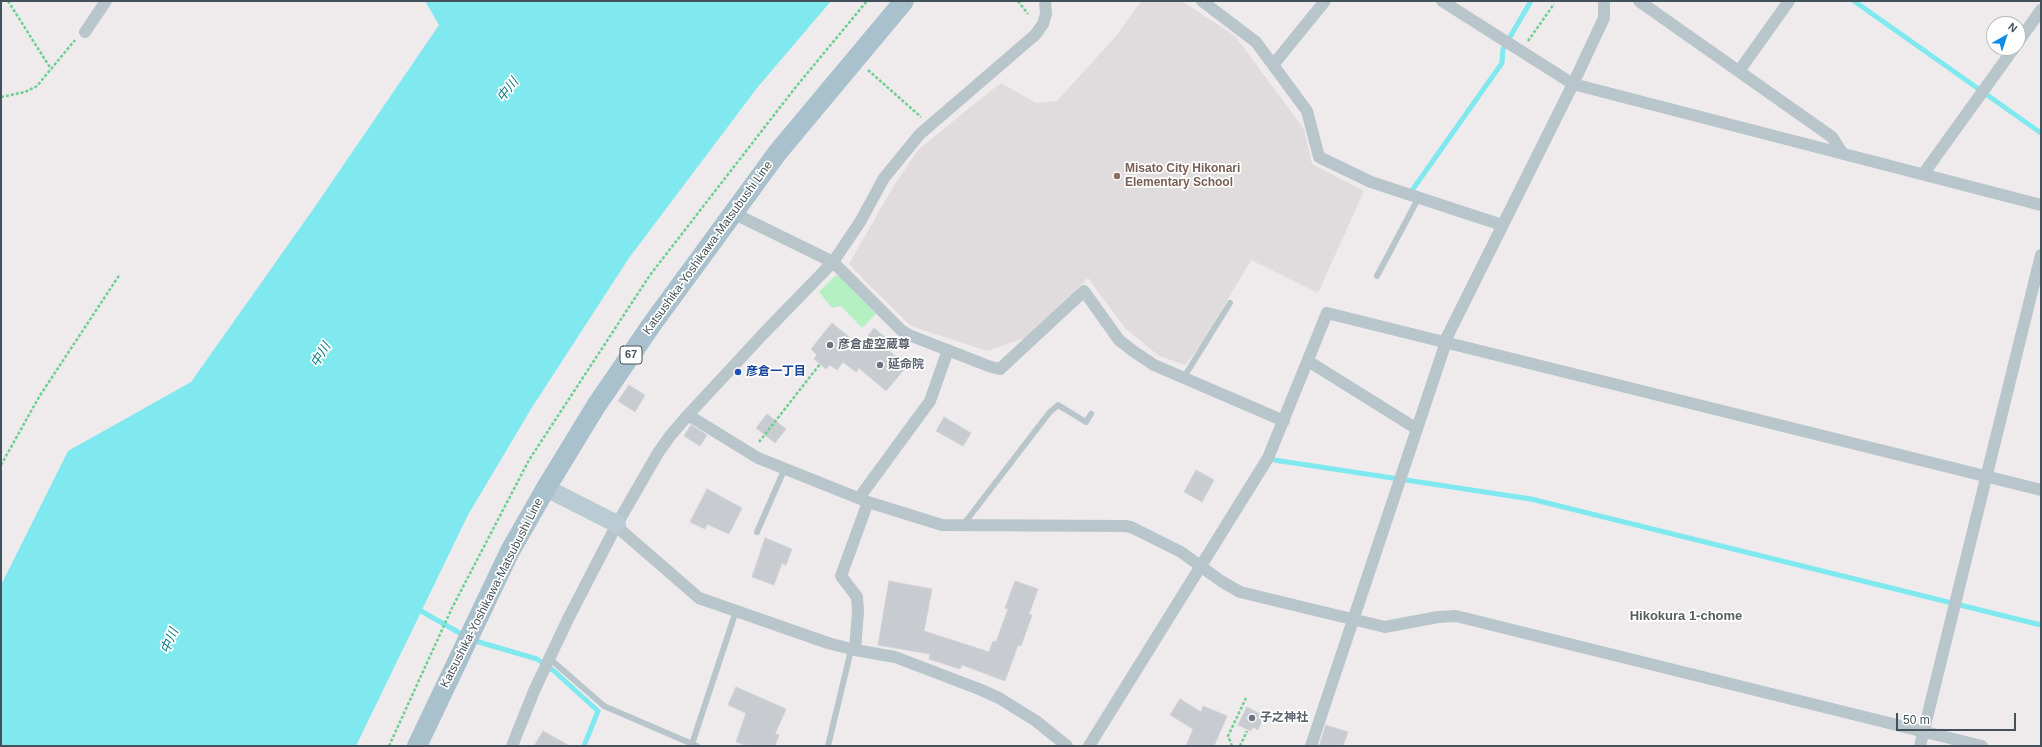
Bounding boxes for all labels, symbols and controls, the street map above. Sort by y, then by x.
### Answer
north arrow [1986,16,2026,56]
text: N [2006,20,2020,35]
water label: 中川 [494,75,522,105]
street label: Katsushika-Yoshikawa-Matsubushi Line [640,158,776,338]
place label: Misato City Hikonari Elementary School [1125,162,1240,190]
marker: Misato City Hikonari Elementary School [1112,171,1122,181]
place label: 彦倉虚空蔵尊 [838,338,910,352]
water label: 中川 [307,340,335,370]
marker: 彦倉虚空蔵尊 [825,340,835,350]
road number: 67 [620,346,642,364]
place label: 延命院 [888,358,924,372]
marker: 延命院 [875,360,885,370]
place label: 彦倉一丁目 [746,365,806,379]
marker: 彦倉一丁目 [733,367,743,377]
street label: Katsushika-Yoshikawa-Matsubushi Line [438,496,546,690]
district label: Hikokura 1-chome [1630,608,1742,624]
water label: 中川 [158,626,182,656]
scale bar [1898,705,2018,731]
place label: 子之神社 [1260,711,1308,725]
marker: 子之神社 [1247,713,1257,723]
text: 50 m [1903,713,1930,727]

